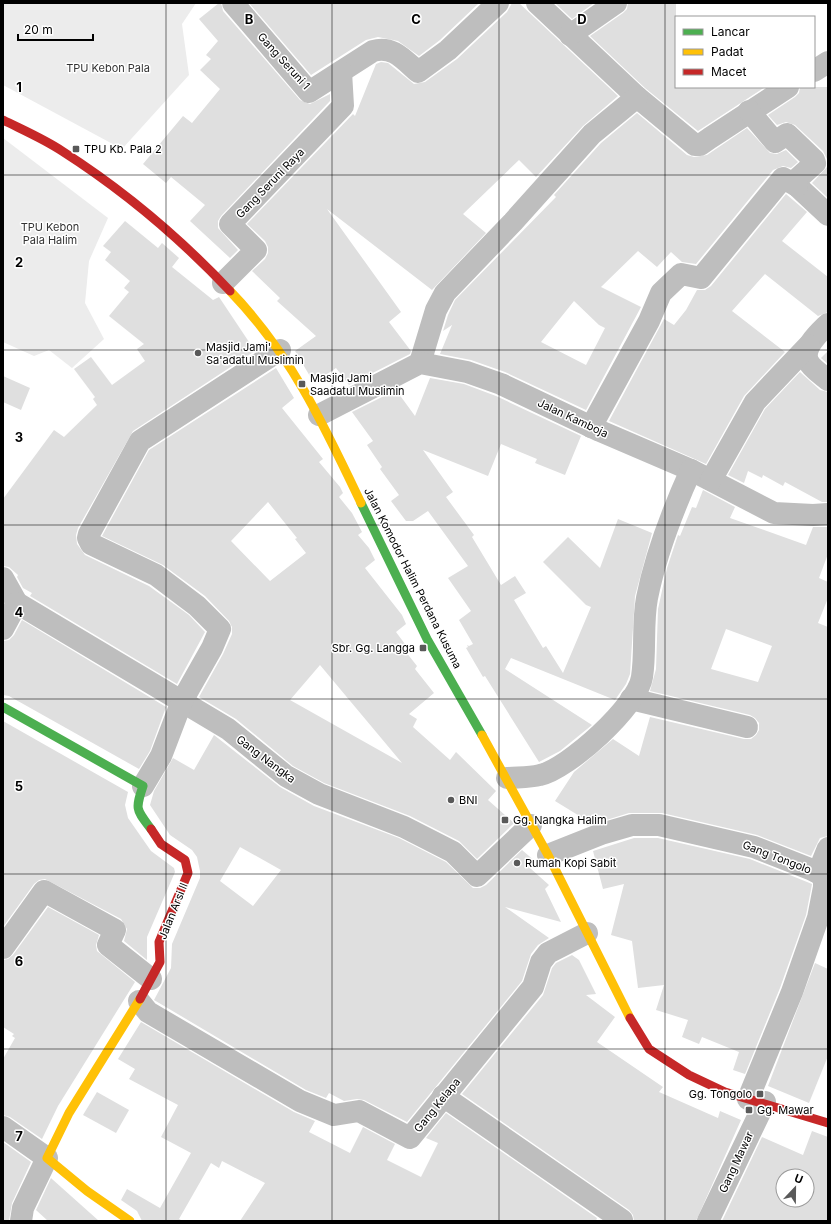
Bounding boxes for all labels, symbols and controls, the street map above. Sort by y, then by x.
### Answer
text: B [245,11,254,27]
text: C [411,11,421,27]
text: D [577,11,587,27]
scale bar [18,16,93,42]
legend [675,16,815,88]
text: 20 m [24,22,53,37]
text: Lancar [711,24,750,39]
street label: Gang Seruni 1 [255,30,313,92]
text: Padat [711,44,743,59]
park label: TPU Kebon Pala [66,61,150,75]
text: Macet [711,64,746,79]
text: 1 [16,79,22,95]
place label: TPU Kb. Pala 2 [84,142,162,156]
marker: TPU Kb. Pala 2 [71,144,81,154]
street label: Gang Seruni Raya [233,145,307,221]
park label: TPU Kebon Pala Halim [21,220,79,247]
text: 2 [15,254,23,270]
place label: Masjid Jami' Sa'adatul Muslimin [206,340,304,367]
marker: Masjid Jami' Sa'adatul Muslimin [193,348,203,358]
place label: Masjid Jami Saadatul Muslimin [310,371,405,398]
marker: Masjid Jami Saadatul Muslimin [297,379,307,389]
street label: Jalan Kamboja [535,396,611,440]
text: 3 [15,429,23,445]
street label: Jalan Komodor Halim Perdana Kusuma [361,485,465,671]
text: 4 [15,604,24,620]
place label: Sbr. Gg. Langga [332,641,415,655]
marker: Sbr. Gg. Langga [418,643,428,653]
street label: Gang Nangka [234,732,298,786]
text: 5 [15,778,23,794]
place label: BNI [459,793,477,807]
marker: BNI [446,795,456,805]
place label: Gg. Nangka Halim [513,813,607,827]
marker: Gg. Nangka Halim [500,815,510,825]
street label: Gang Tongolo [741,837,814,877]
place label: Rumah Kopi Sabit [525,856,617,870]
marker: Rumah Kopi Sabit [512,858,522,868]
street label: Jalan Arsi II [155,881,191,941]
text: 6 [15,953,23,969]
street label: Gang Kelapa [411,1075,463,1135]
place label: Gg. Tongolo [689,1087,752,1101]
marker: Gg. Tongolo [755,1089,765,1099]
place label: Gg. Mawar [757,1103,814,1117]
marker: Gg. Mawar [744,1105,754,1115]
text: 7 [15,1128,23,1144]
street label: Gang Mawar [716,1129,756,1195]
north arrow [775,1168,815,1208]
text: U [792,1171,805,1187]

